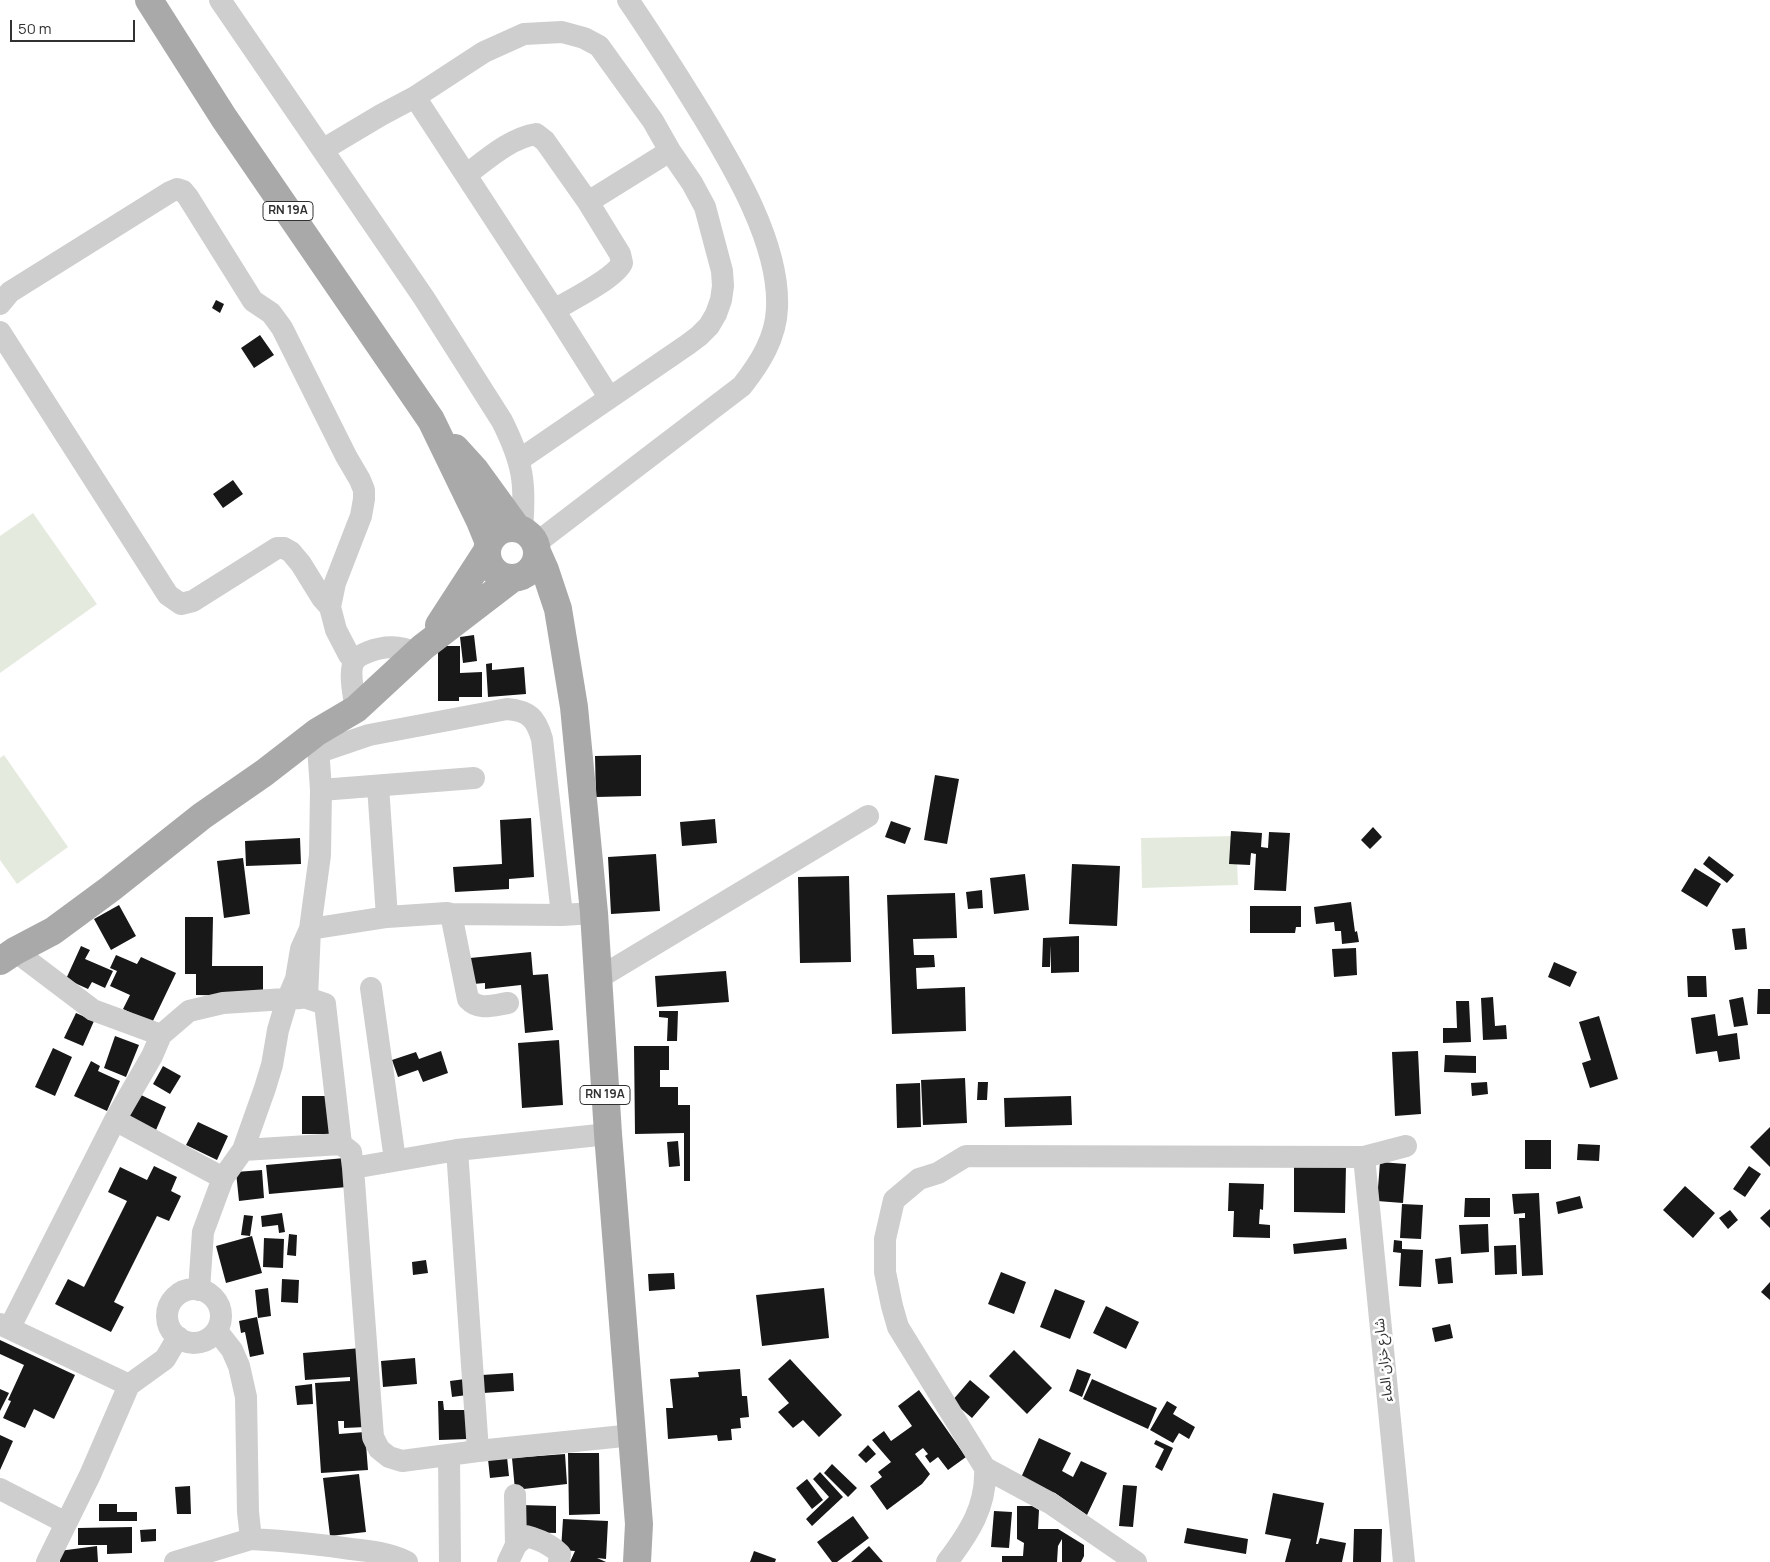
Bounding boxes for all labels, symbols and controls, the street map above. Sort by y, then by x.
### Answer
scale bar [12,10,138,42]
text: 50 m [18,18,52,39]
road number: RN 19A [263,202,313,220]
road number: RN 19A [580,1086,630,1104]
street label: شارع خزان الماء [1371,1317,1397,1403]

